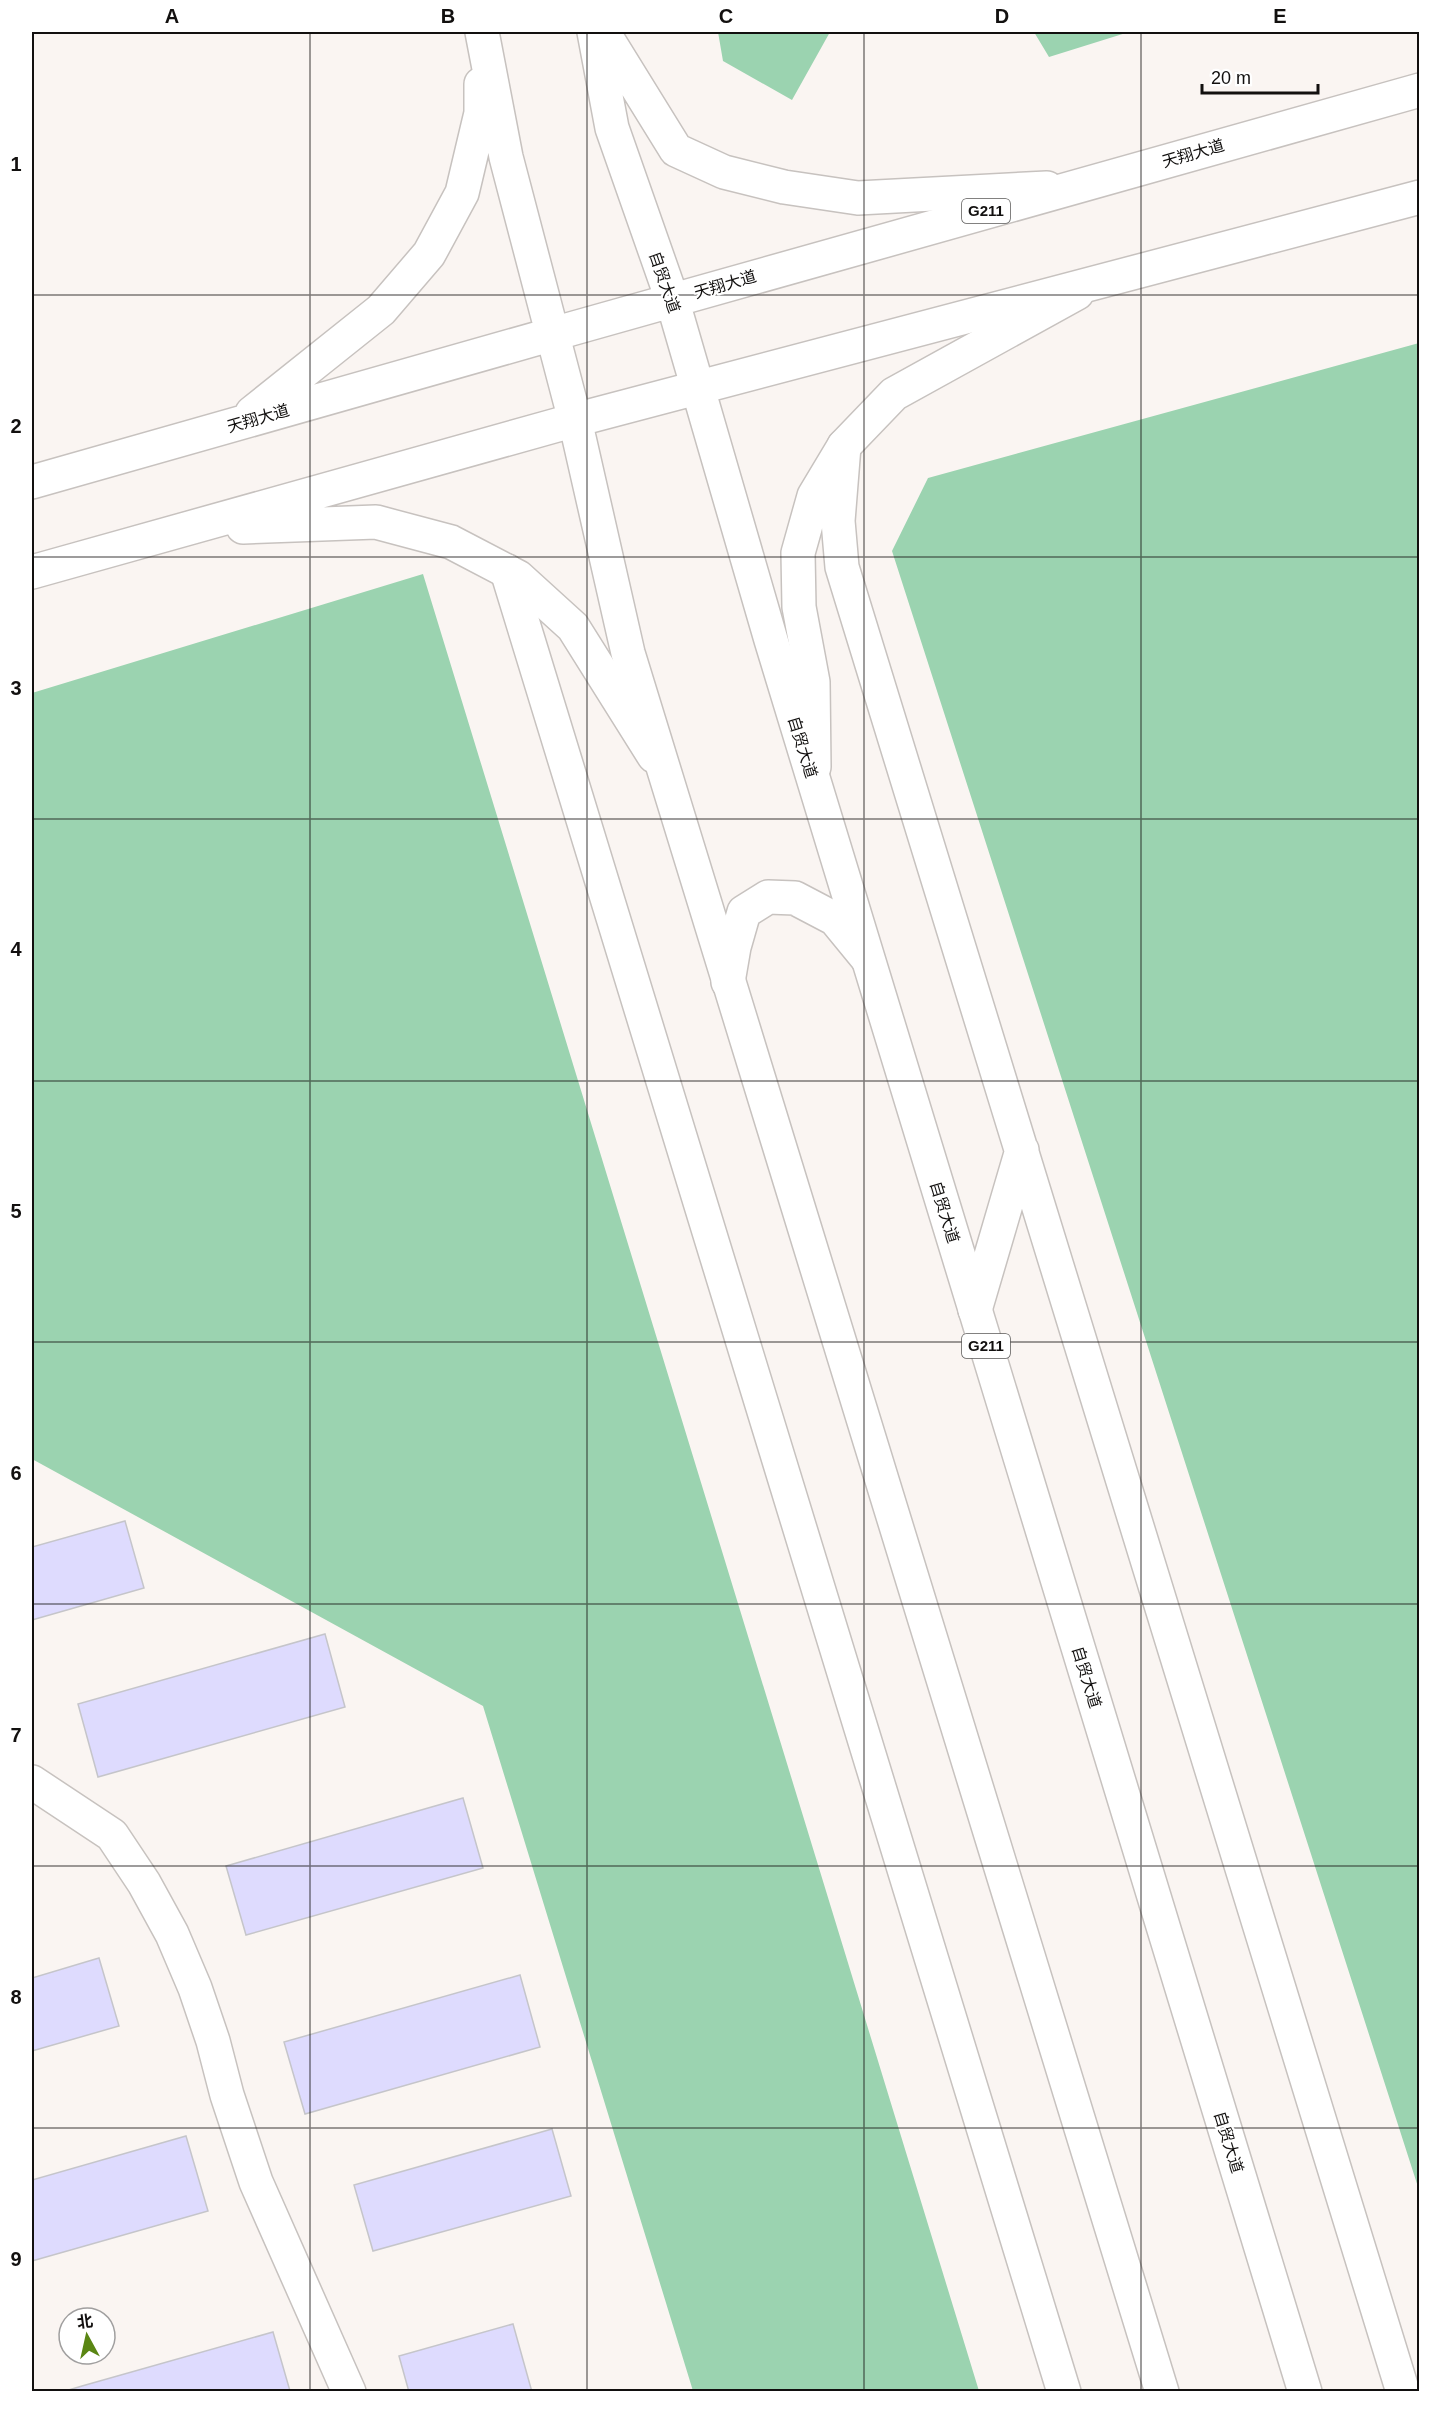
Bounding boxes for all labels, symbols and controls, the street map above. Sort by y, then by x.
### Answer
text: A [165,5,179,27]
text: B [441,5,455,27]
text: C [719,5,733,27]
text: D [995,5,1009,27]
text: E [1273,5,1287,27]
scale bar [1202,57,1318,95]
text: 20 m [1211,68,1251,88]
street label: 天翔大道 [1160,136,1226,170]
text: 1 [10,153,22,175]
road number: G211 [962,199,1010,223]
street label: 自贸大道 [646,249,683,315]
street label: 天翔大道 [692,267,758,301]
street label: 天翔大道 [225,401,291,435]
text: 2 [10,415,22,437]
text: 3 [10,677,22,699]
street label: 自贸大道 [785,714,820,780]
text: 4 [10,938,22,960]
street label: 自贸大道 [927,1179,962,1245]
text: 5 [10,1200,22,1222]
road number: G211 [962,1334,1010,1358]
text: 6 [10,1462,22,1484]
street label: 自贸大道 [1069,1644,1104,1710]
text: 7 [10,1724,22,1746]
text: 8 [10,1986,22,2008]
street label: 自贸大道 [1211,2109,1246,2175]
text: 9 [10,2248,22,2270]
north arrow [57,2306,117,2366]
text: 北 [76,2312,94,2331]

